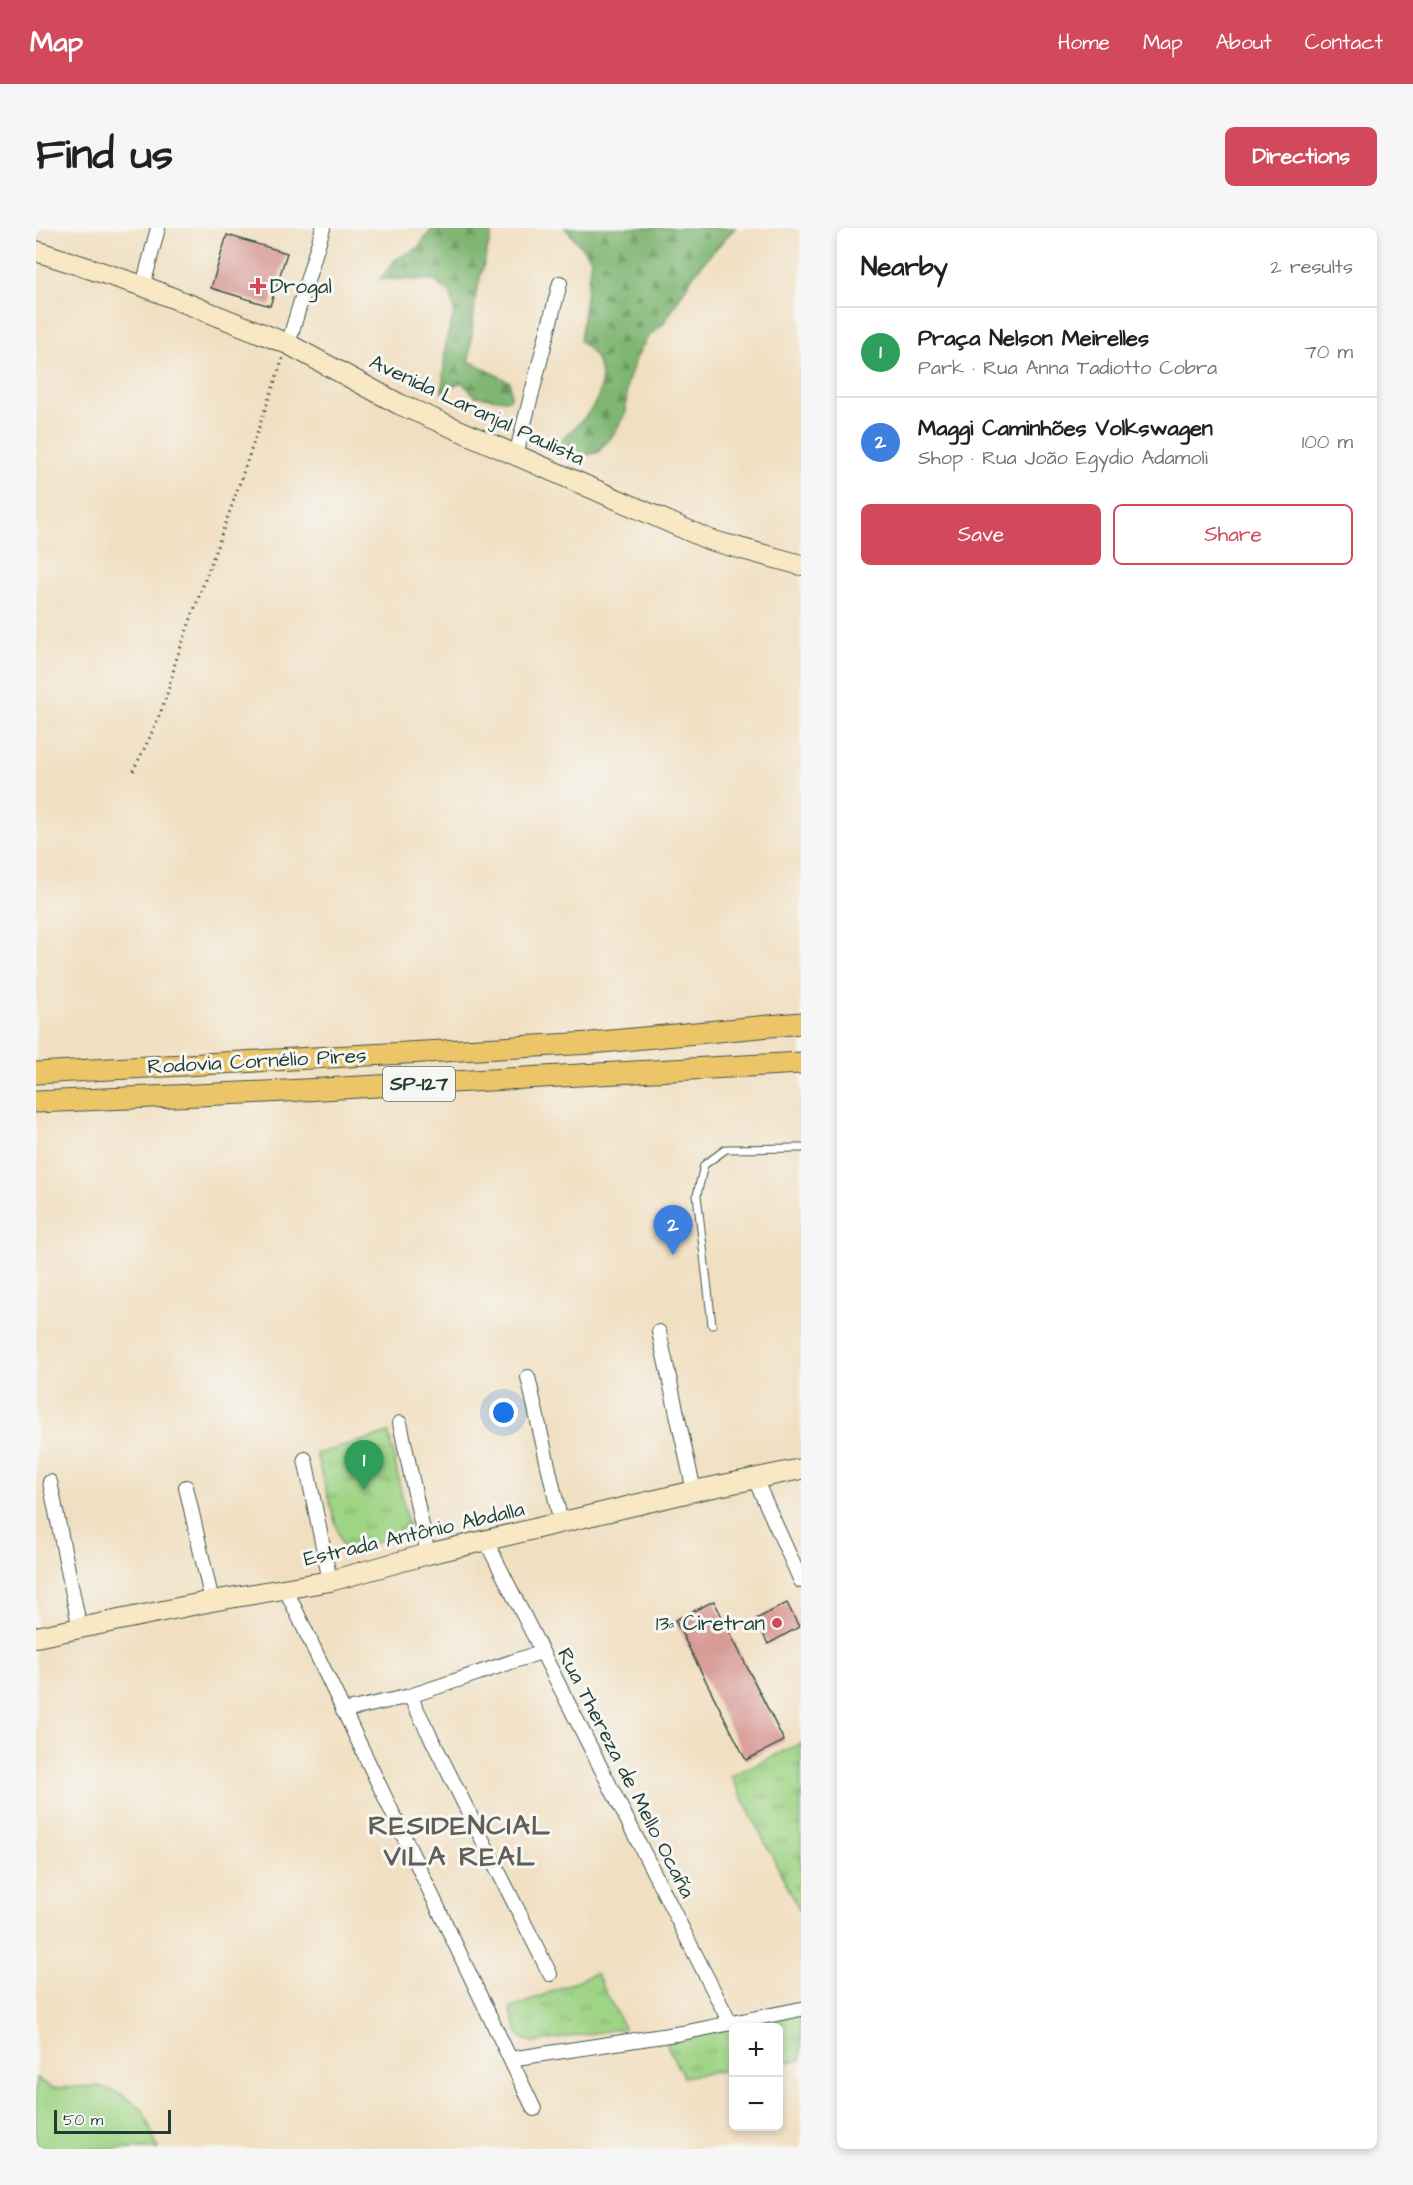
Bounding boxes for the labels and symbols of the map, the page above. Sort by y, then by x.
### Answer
place label: Drogal [270,272,332,303]
marker: Drogal [251,279,265,293]
street label: Avenida Laranjal Paulista [365,347,590,473]
street label: Rodovia Cornélio Pires [147,1041,367,1081]
road number: SP-127 [383,1067,455,1101]
pin: 2 [654,1206,692,1255]
your location [489,1398,518,1427]
pin: 1 [344,1440,384,1490]
street label: Estrada Antônio Abdalla [301,1494,528,1574]
place label: 13ª Ciretran [656,1609,765,1638]
marker: 13ª Ciretran [770,1616,784,1630]
street label: Rua Thereza de Mello Ocaña [550,1643,702,1903]
district label: RESIDENCIAL VILA REAL [369,1807,551,1876]
scale bar [54,2107,171,2134]

